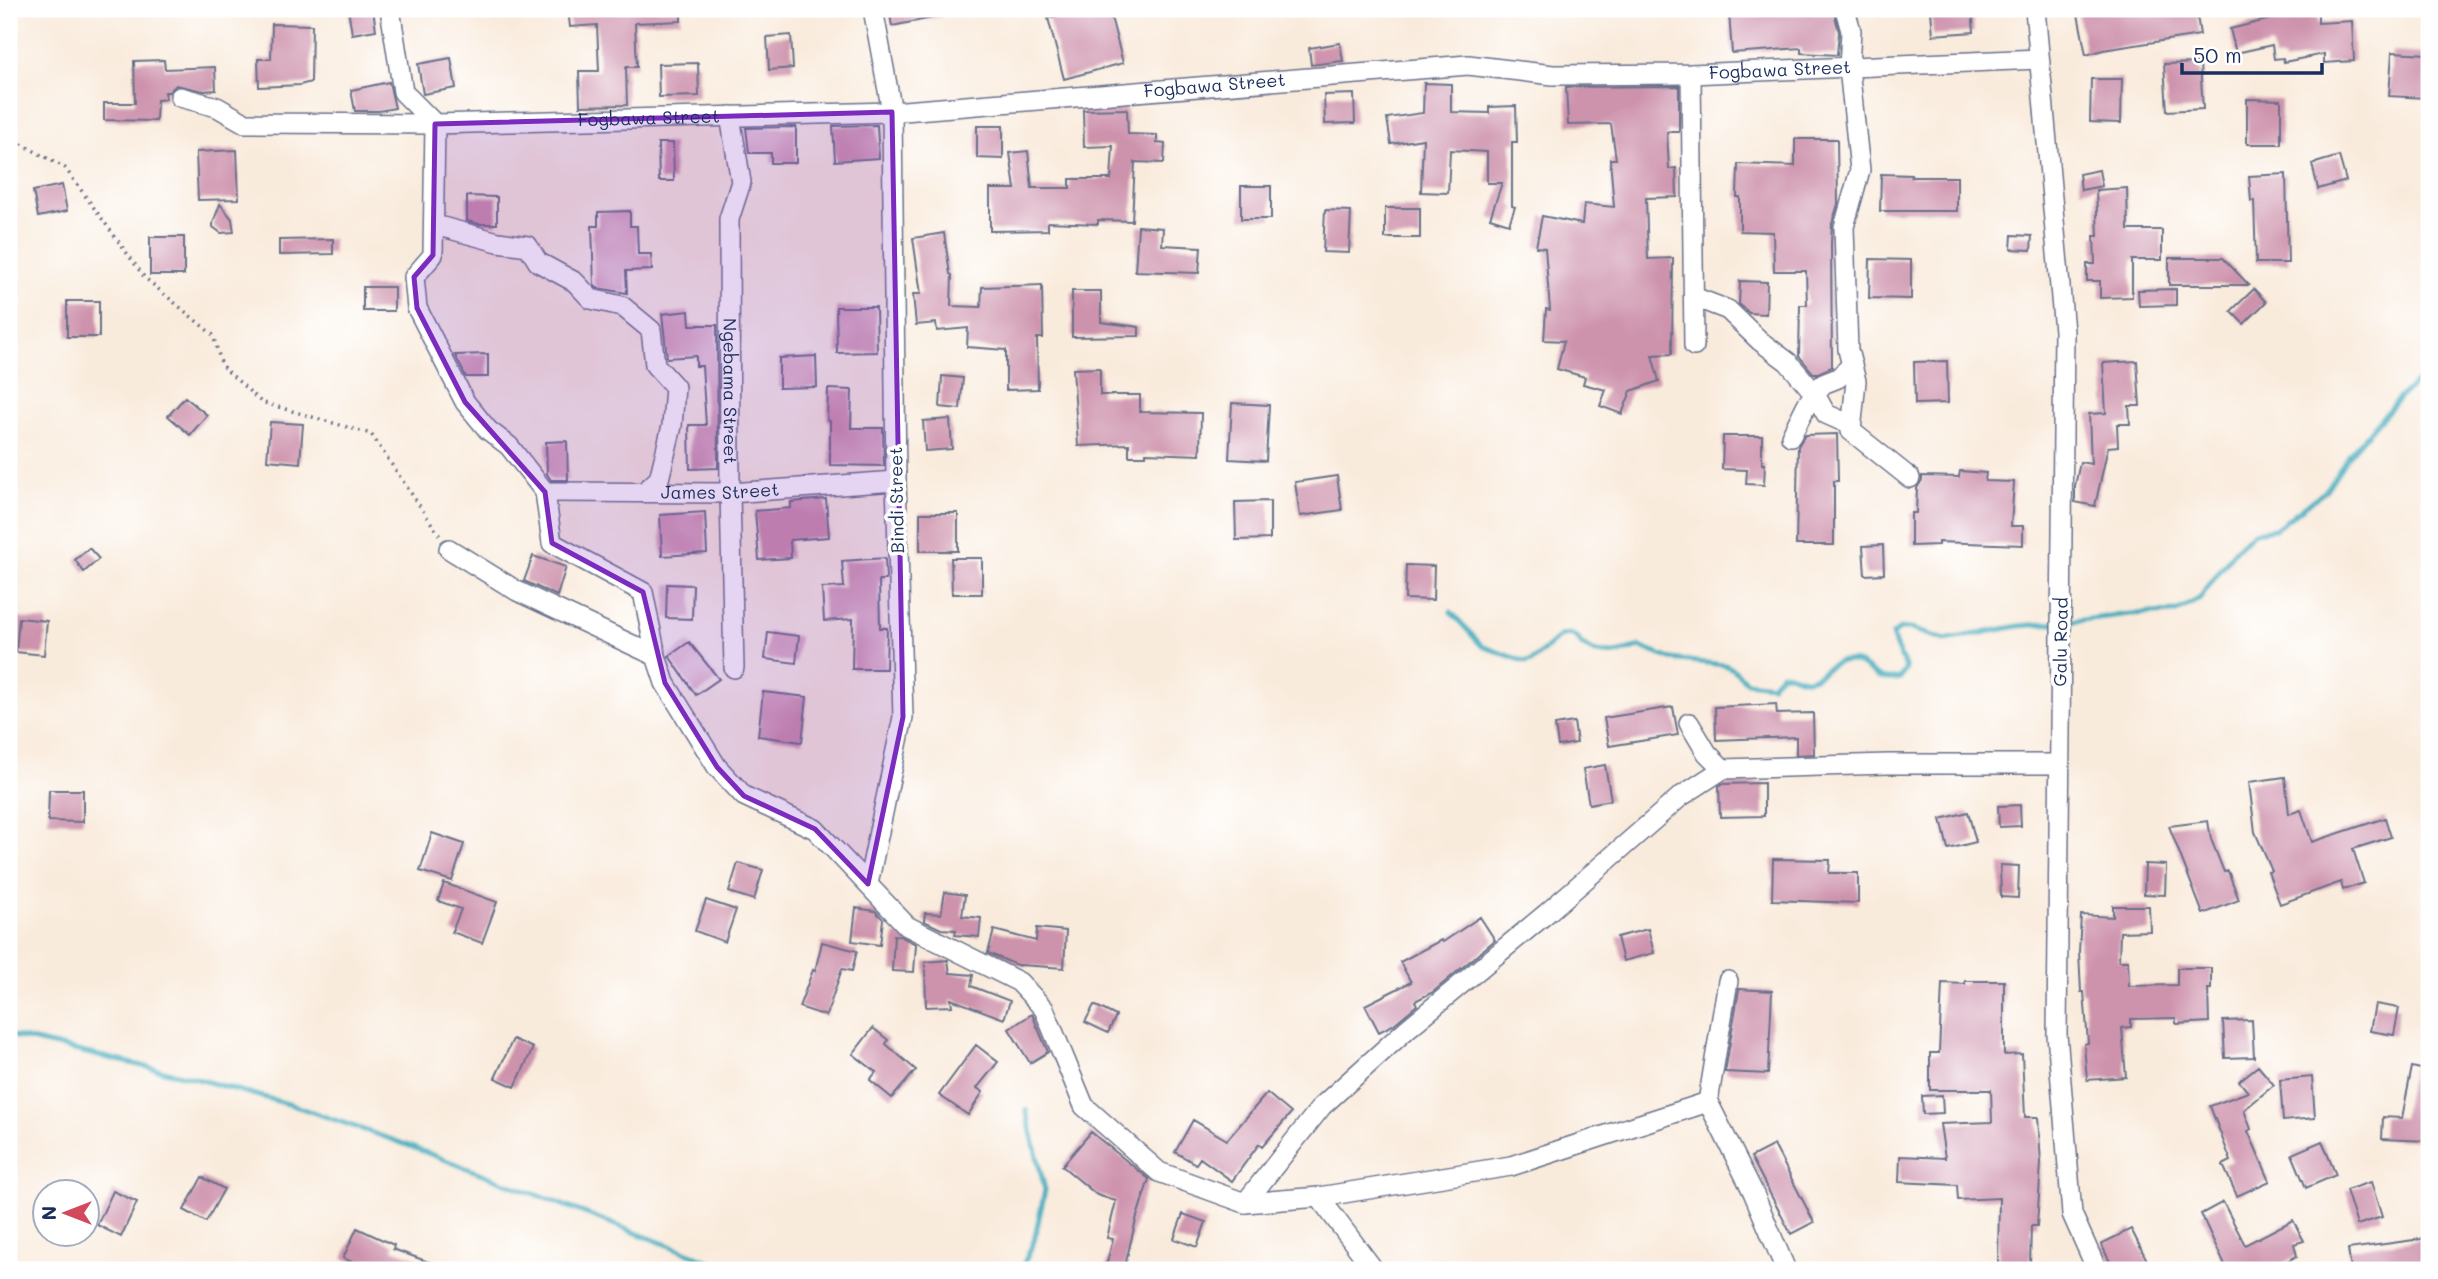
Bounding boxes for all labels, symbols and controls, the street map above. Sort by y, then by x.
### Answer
scale bar [2182,32,2322,76]
text: 50 m [2193,41,2242,68]
street label: Fogbawa Street [1708,54,1851,84]
street label: Fogbawa Street [1143,67,1286,102]
street label: Fogbawa Street [577,104,720,131]
street label: Ngebama Street [718,318,743,464]
street label: Bindi Street [883,446,909,554]
street label: James Street [661,476,780,504]
street label: Galu Road [2047,597,2073,687]
north arrow [32,1178,102,1248]
text: N [36,1206,61,1220]

